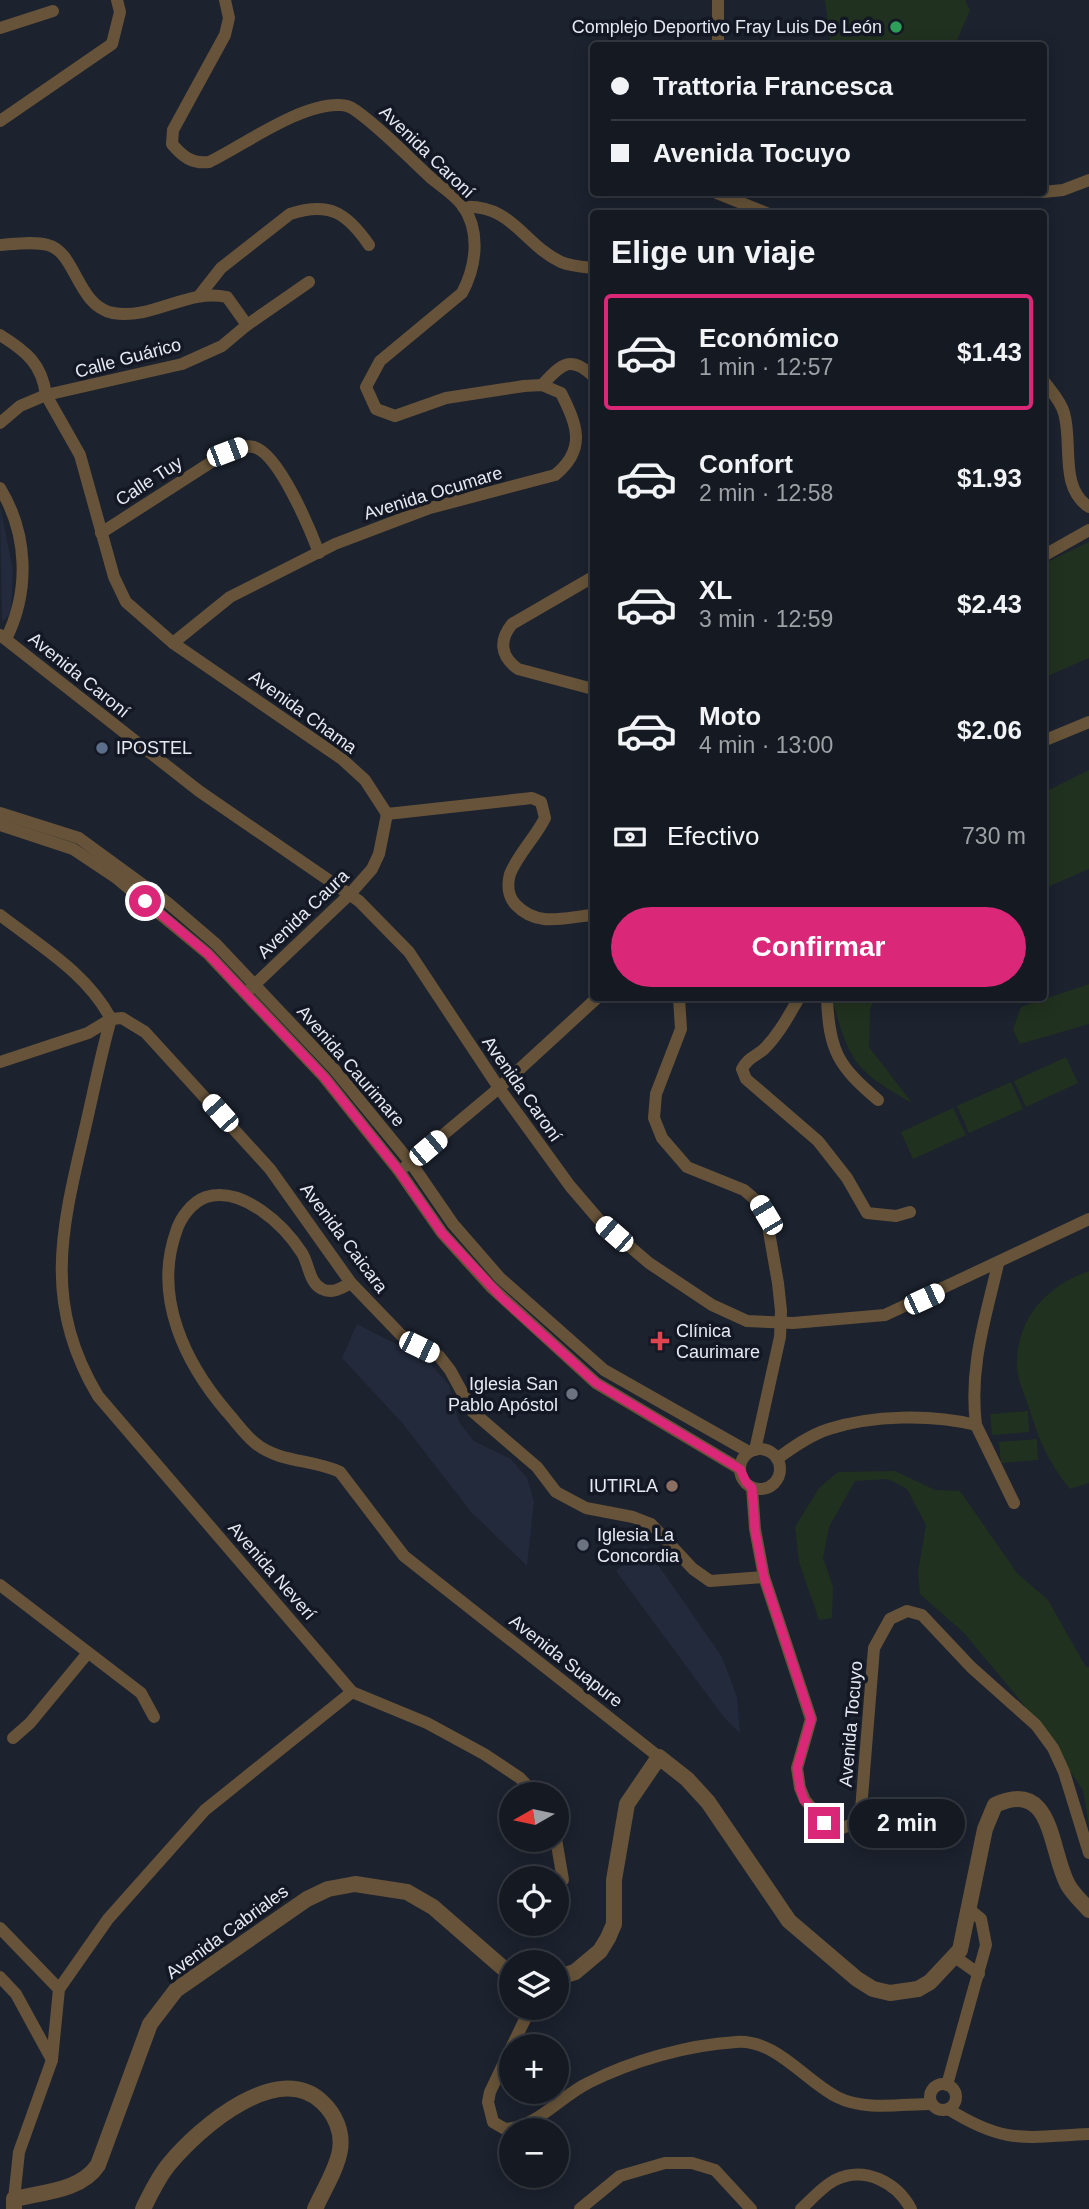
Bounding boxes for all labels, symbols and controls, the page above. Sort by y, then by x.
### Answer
place label: Complejo Deportivo Fray Luis De León [572,17,882,37]
marker: Complejo Deportivo Fray Luis De León [888,19,904,35]
text: Trattoria Francesca [653,71,893,101]
street label: Avenida Caroní [376,102,478,202]
text: Avenida Tocuyo [653,138,851,168]
text: Elige un viaje [611,234,816,270]
icon: car [615,321,678,384]
text: Económico [699,323,839,353]
street label: Calle Guárico [73,334,183,382]
text: $1.43 [957,337,1022,367]
text: 1 min · 12:57 [699,354,833,380]
car [204,435,251,469]
icon: car [615,447,678,510]
text: Confort [699,449,793,479]
street label: Calle Tuy [112,452,186,510]
street label: Avenida Ocumare [361,462,505,524]
text: $1.93 [957,463,1022,493]
text: 2 min · 12:58 [699,480,833,506]
icon: car [615,573,678,636]
text: XL [699,575,732,605]
text: $2.43 [957,589,1022,619]
text: 3 min · 12:59 [699,606,833,632]
street label: Avenida Caroní [25,628,133,722]
street label: Avenida Chama [245,666,361,758]
icon: car [615,699,678,762]
text: Moto [699,701,761,731]
text: $2.06 [957,715,1022,745]
text: 4 min · 13:00 [699,732,833,758]
place label: IPOSTEL [116,738,192,758]
marker: IPOSTEL [94,740,110,756]
icon: cash [611,818,649,856]
text: Efectivo [667,821,760,851]
text: 730 m [962,823,1026,849]
street label: Avenida Caura [253,865,353,962]
route start [129,885,161,917]
button: Confirmar [611,907,1026,987]
street label: Avenida Caurimare [293,1001,409,1131]
street label: Avenida Caroní [478,1033,566,1145]
car [199,1090,242,1136]
car [406,1126,451,1170]
street label: Avenida Caicara [296,1179,392,1297]
car [747,1192,786,1238]
car [592,1212,637,1256]
car [901,1281,948,1317]
place label: Clínica Caurimare [676,1321,760,1362]
car [396,1328,443,1366]
marker: Clínica Caurimare [650,1331,670,1351]
place label: Iglesia San Pablo Apóstol [448,1374,558,1415]
marker: Iglesia San Pablo Apóstol [564,1386,580,1402]
place label: IUTIRLA [589,1476,658,1496]
marker: IUTIRLA [664,1478,680,1494]
street label: Avenida Neverí [224,1518,320,1624]
place label: Iglesia La Concordia [597,1525,680,1566]
marker: Iglesia La Concordia [575,1537,591,1553]
street label: Avenida Suapure [506,1611,626,1711]
street label: Avenida Tocuyo [836,1660,866,1788]
north arrow [499,1782,569,1852]
map controls [499,1782,569,2188]
callout: 2 min [848,1798,964,1848]
route end [808,1807,840,1839]
text: 2 min [877,1810,937,1836]
button: locate [499,1866,569,1936]
street label: Avenida Cabriales [162,1881,292,1983]
button: layers [499,1950,569,2020]
button: + [499,2034,569,2104]
button: − [499,2118,569,2188]

